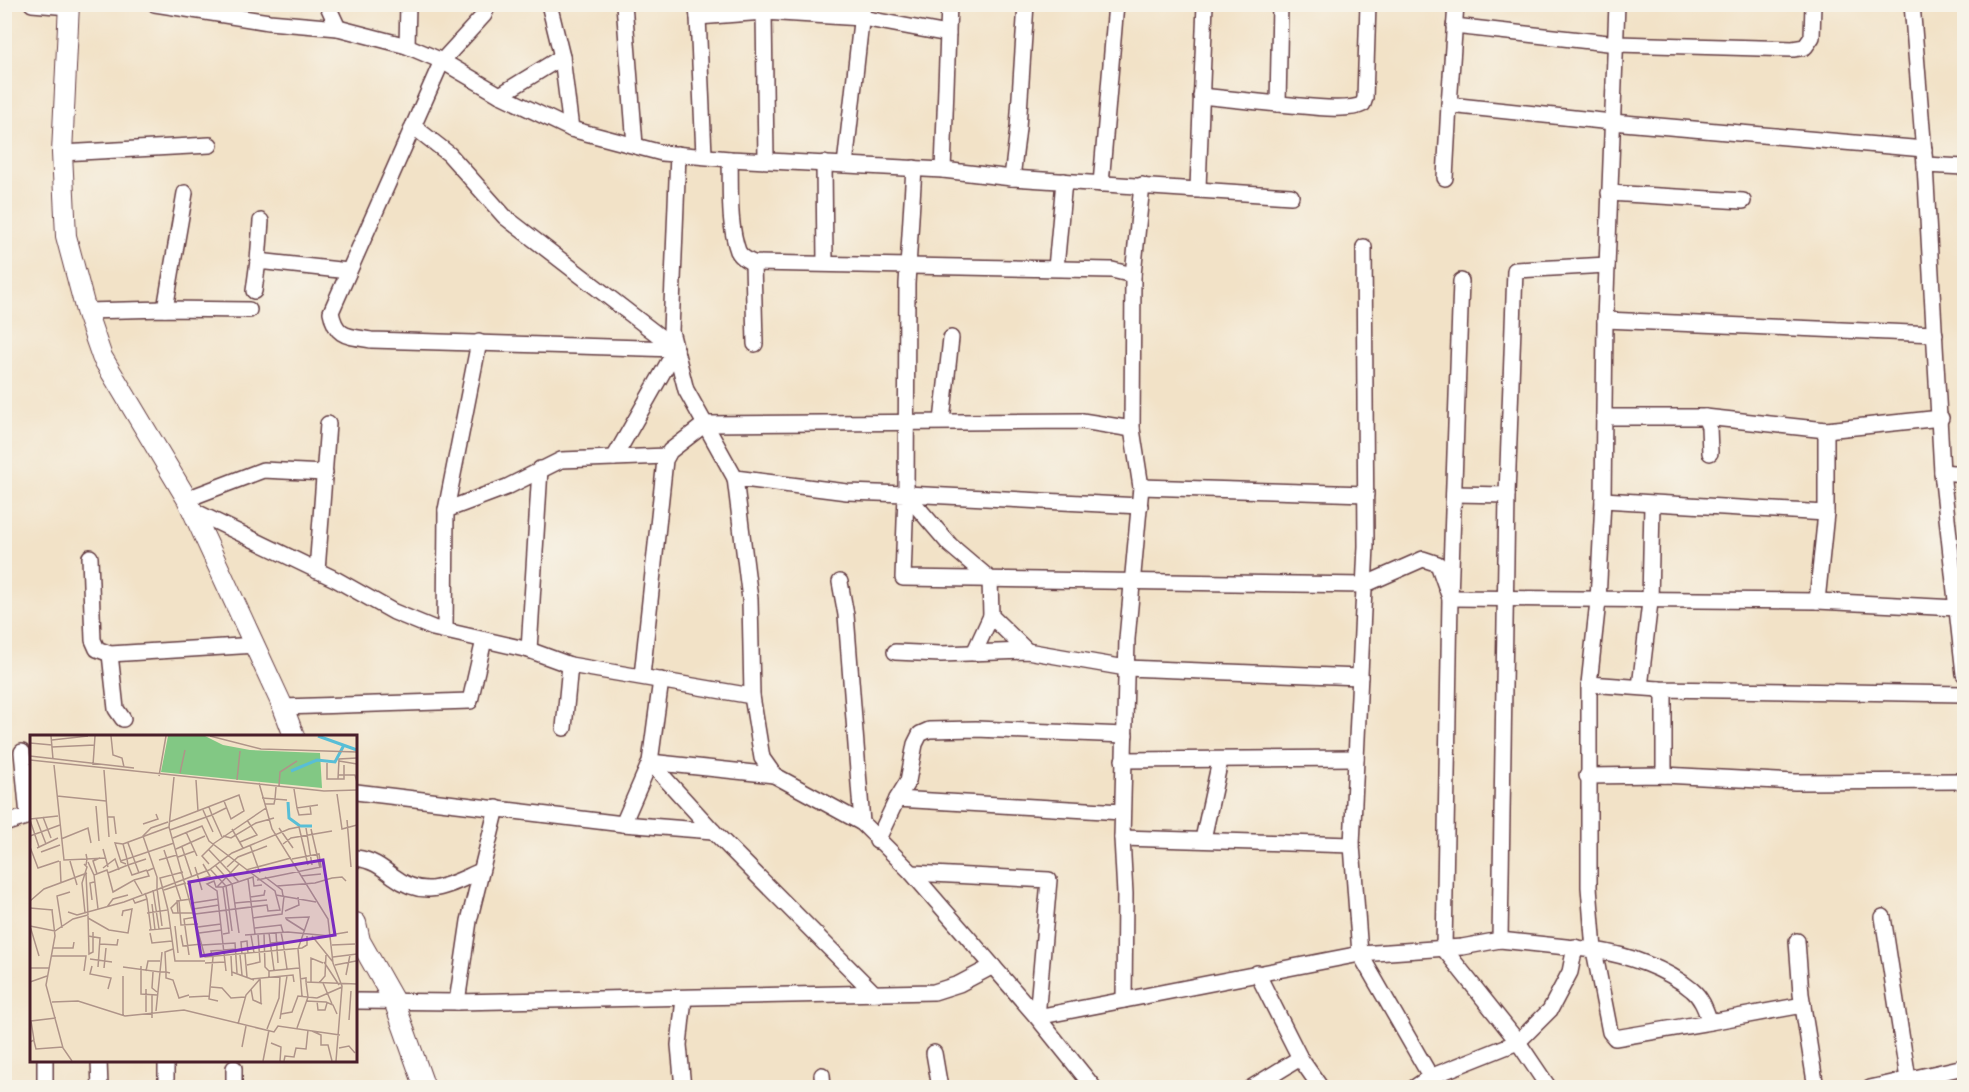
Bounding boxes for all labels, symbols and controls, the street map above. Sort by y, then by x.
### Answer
inset map [30,735,357,1062]

